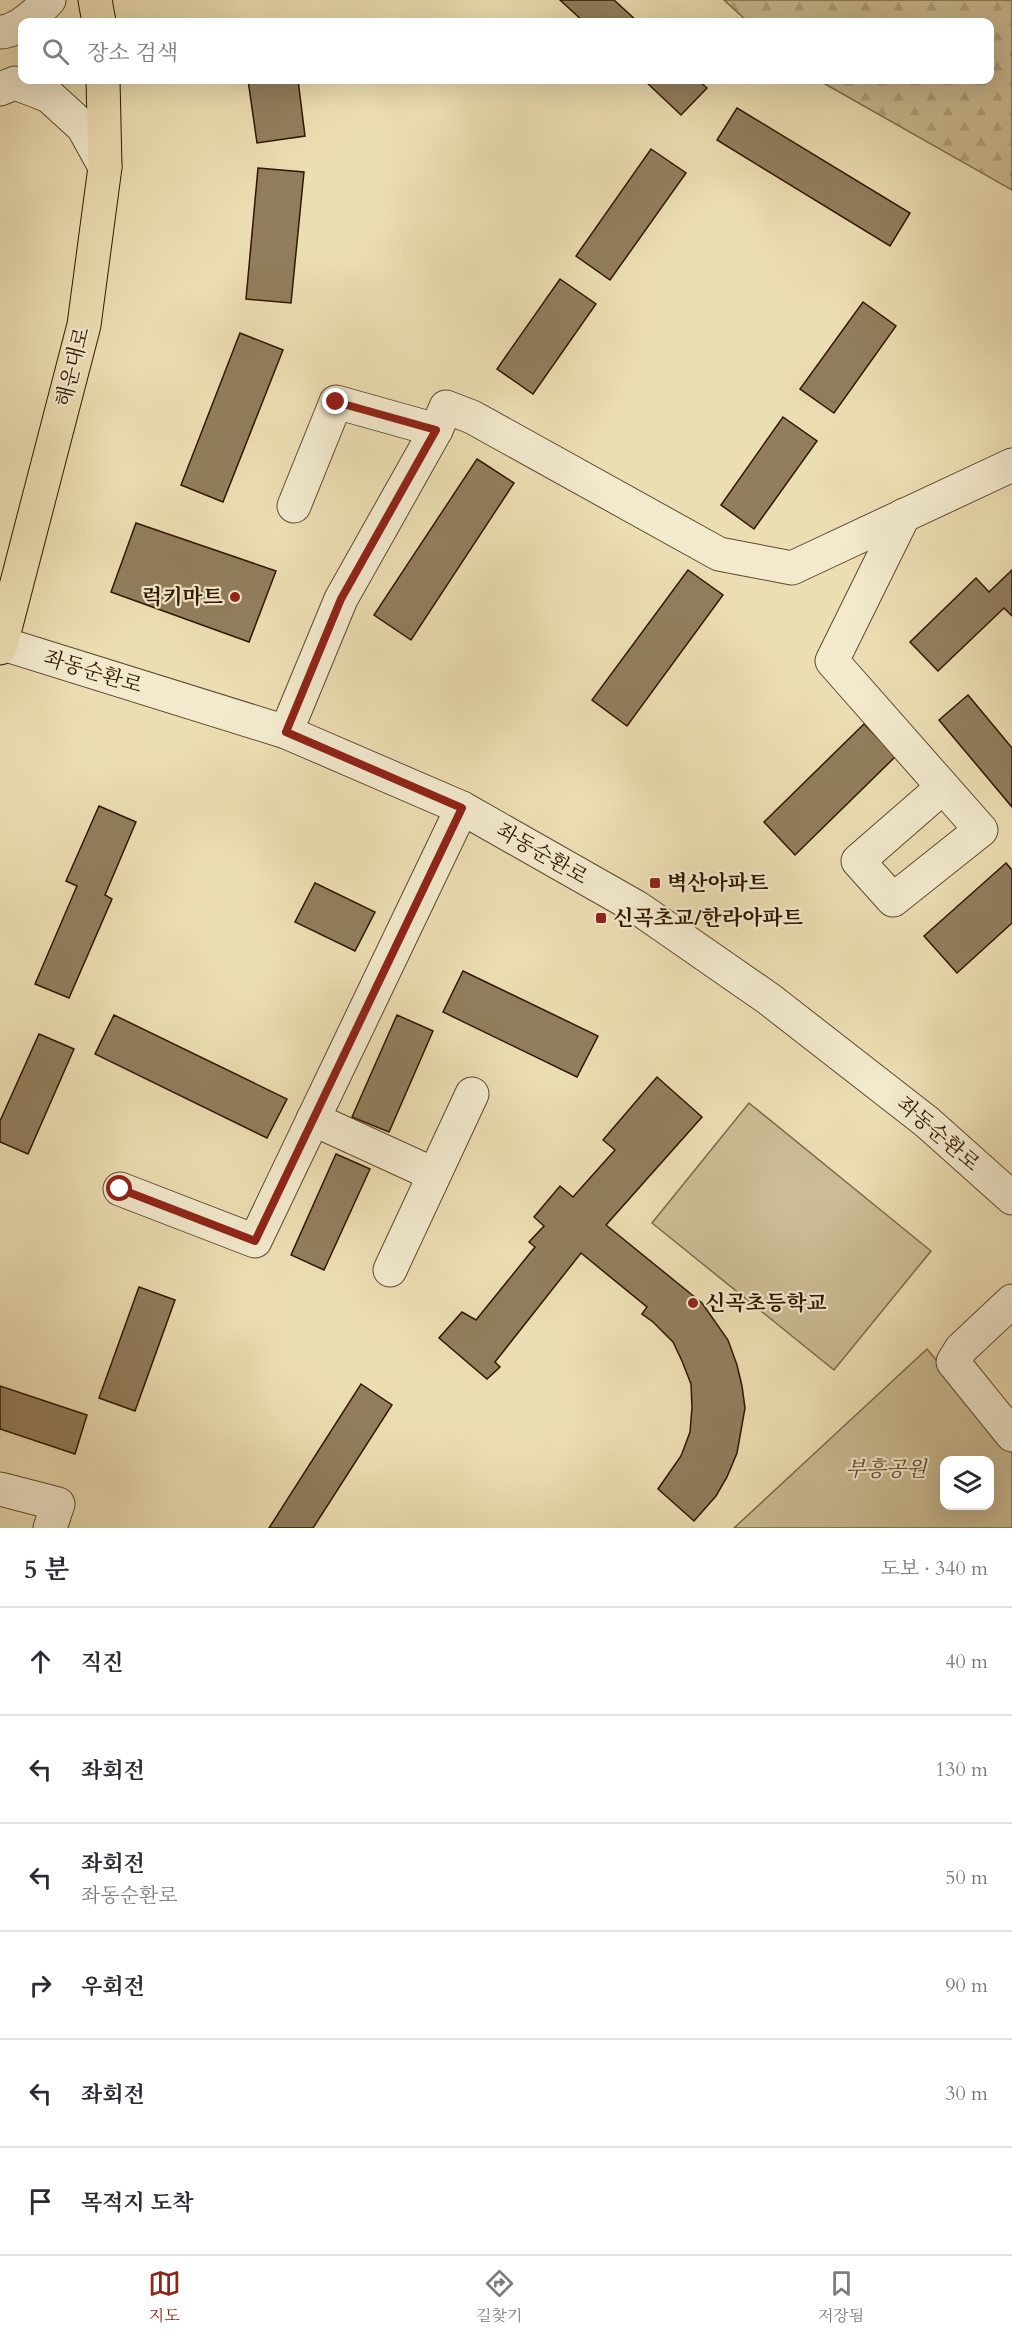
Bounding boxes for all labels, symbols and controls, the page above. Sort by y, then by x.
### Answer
search box [18,18,994,84]
icon: search [39,35,72,68]
text: 장소 검색 [87,38,178,68]
street label: 해운대로 [49,324,97,410]
route end [322,388,348,414]
place label: 럭키마트 [142,583,223,612]
marker: 럭키마트 [228,590,242,604]
street label: 좌동순환로 [40,643,146,701]
street label: 좌동순환로 [491,816,593,892]
place label: 벽산아파트 [667,869,768,898]
marker: 벽산아파트 [648,876,662,890]
place label: 신곡초교/한라아파트 [613,904,803,933]
marker: 신곡초교/한라아파트 [594,911,608,925]
street label: 좌동순환로 [890,1090,986,1178]
route start [106,1175,132,1201]
place label: 신곡초등학교 [705,1289,827,1318]
marker: 신곡초등학교 [686,1296,700,1310]
park label: 부흥공원 [845,1455,928,1484]
map controls [940,1456,994,1510]
button: layers [940,1456,994,1510]
text: 5 분 [24,1552,69,1587]
text: 도보 · 340 m [881,1555,988,1582]
icon: ahead [24,1645,57,1678]
text: 직진 [81,1648,124,1678]
text: 40 m [945,1648,988,1675]
icon: left [24,1753,57,1786]
text: 좌회전 [81,1756,145,1786]
text: 130 m [935,1756,988,1783]
text: 좌회전 [81,1849,145,1879]
icon: left [24,1861,57,1894]
text: 50 m [945,1864,988,1891]
text: 좌동순환로 [81,1882,178,1909]
icon: right [24,1969,57,2002]
text: 우회전 [81,1972,145,2002]
text: 90 m [945,1972,988,1999]
icon: left [24,2077,57,2110]
text: 좌회전 [81,2080,145,2110]
text: 30 m [945,2080,988,2107]
icon: arrive [24,2185,57,2218]
text: 목적지 도착 [81,2188,193,2218]
tab: 지도 [148,2267,181,2327]
tab: 길찾기 [476,2267,522,2327]
tab: 저장됨 [818,2267,864,2327]

